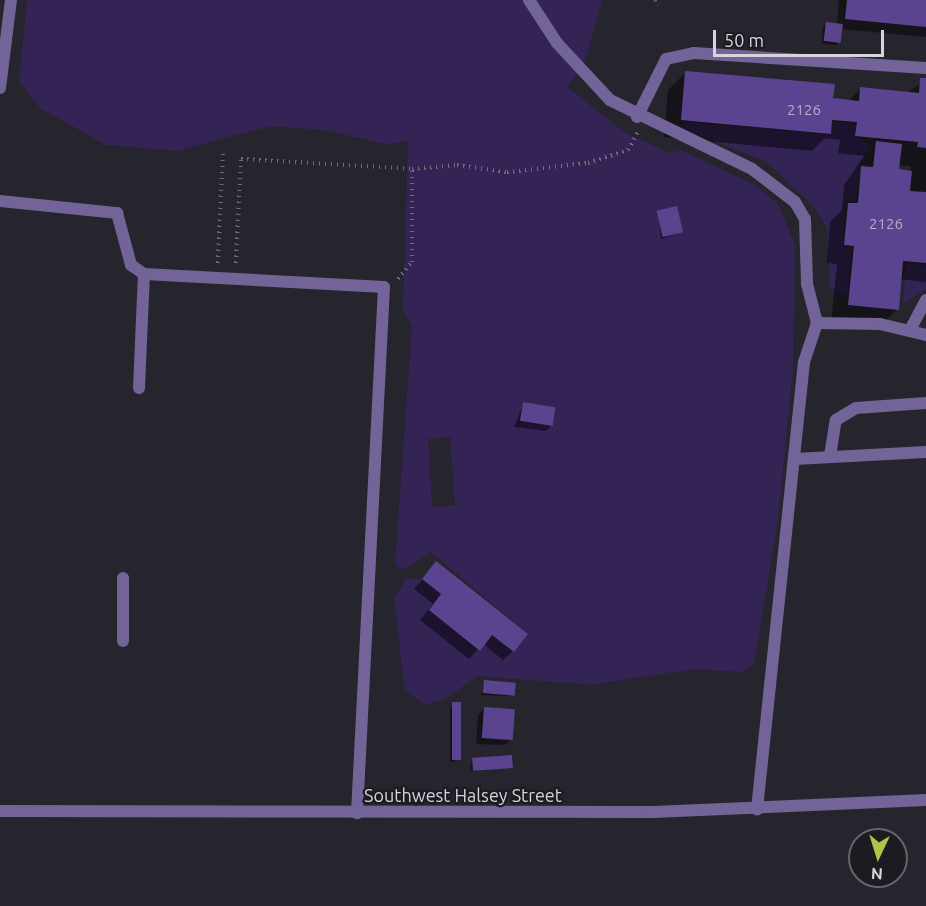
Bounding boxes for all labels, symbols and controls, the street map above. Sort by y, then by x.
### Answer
scale bar [716,18,887,56]
text: 50 m [724,30,764,50]
house number: 2126 [787,101,821,119]
house number: 2126 [869,215,903,233]
street label: Southwest Halsey Street [364,784,562,806]
north arrow [848,828,908,888]
text: N [870,865,883,883]

